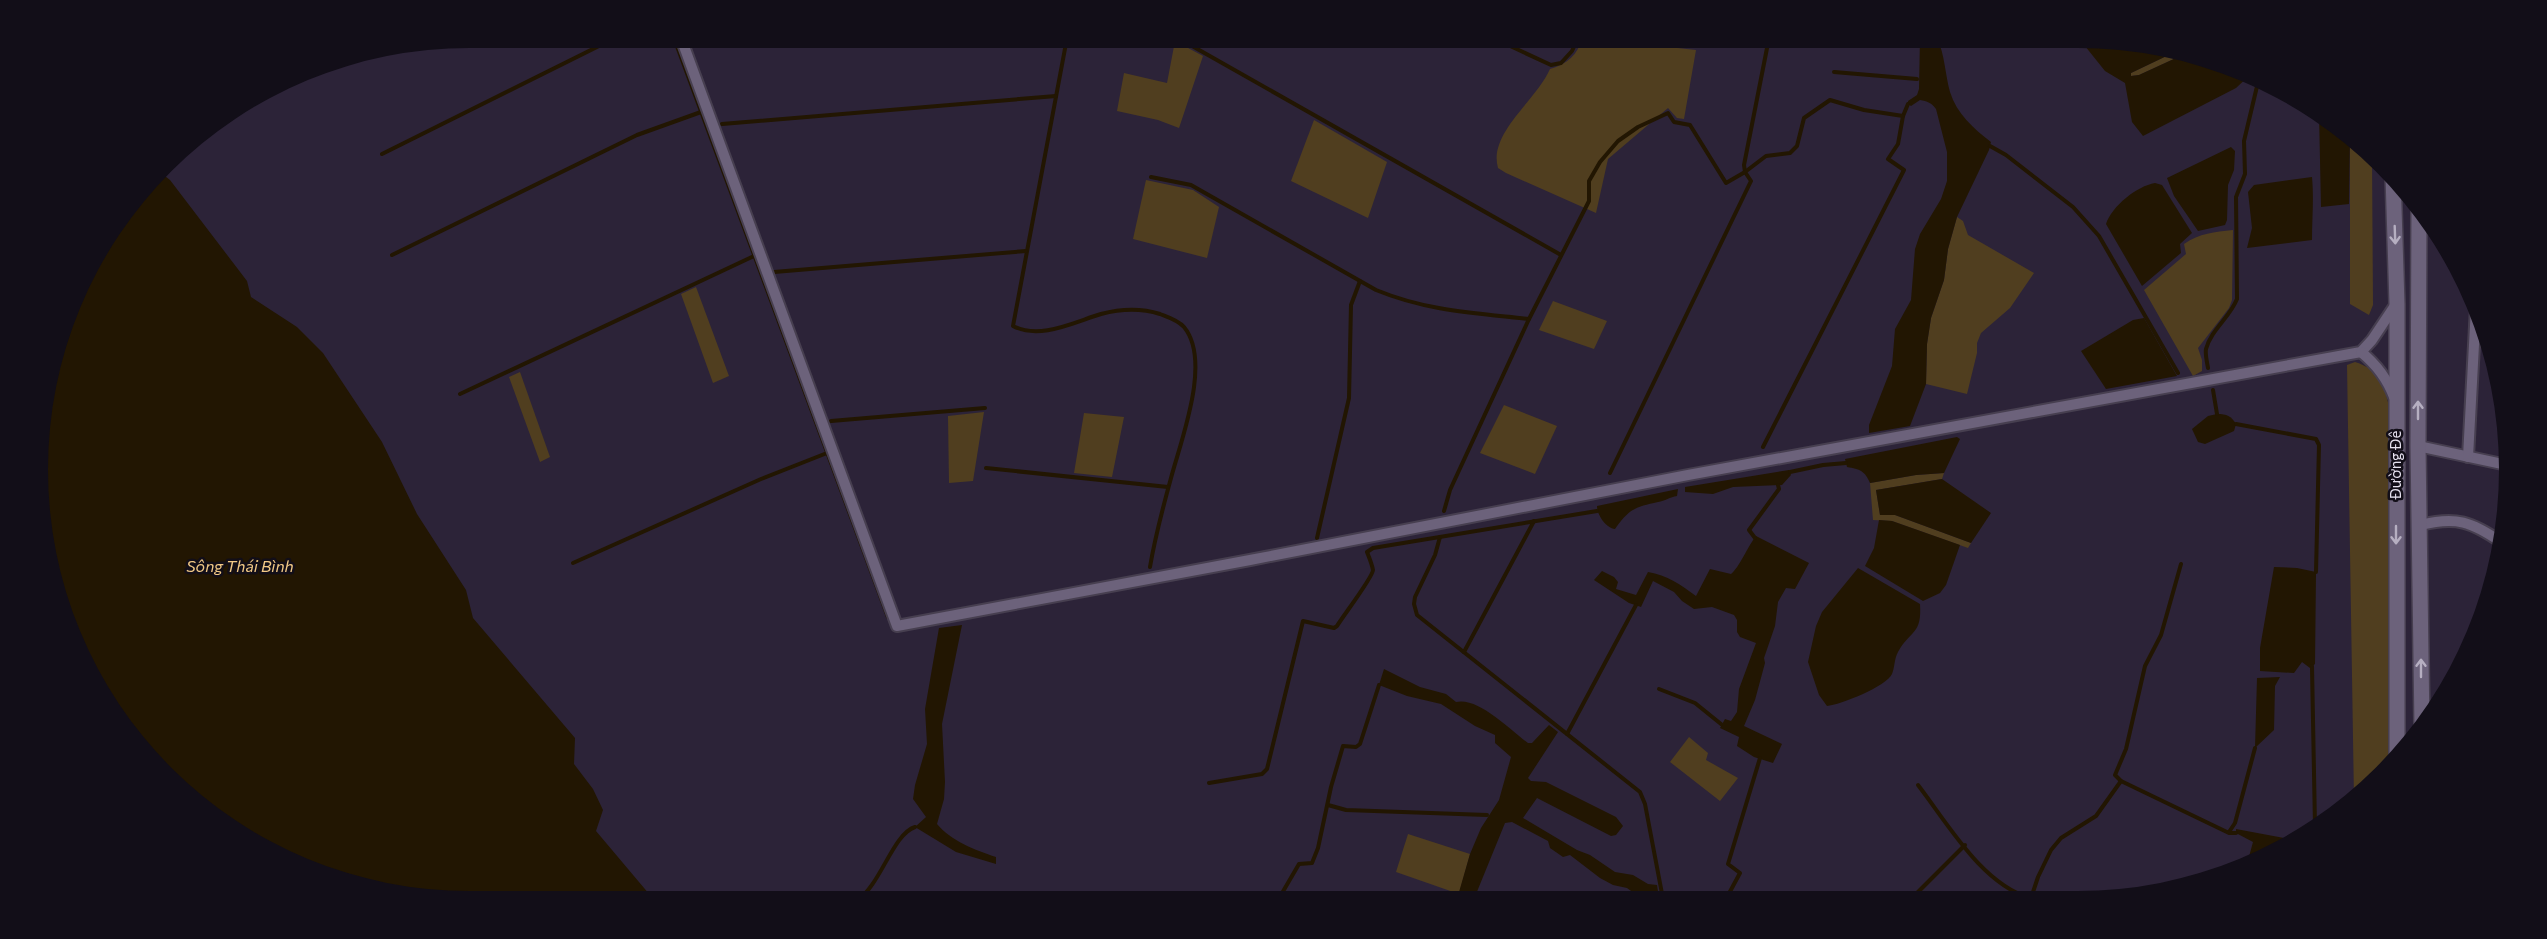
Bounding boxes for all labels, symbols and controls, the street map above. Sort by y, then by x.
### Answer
one-way arrow [2389,224,2400,244]
one-way arrow [2412,401,2424,421]
street label: Đường Đê [2386,431,2404,500]
one-way arrow [2390,524,2402,544]
water label: Sông Thái Bình [186,556,294,575]
one-way arrow [2416,659,2427,679]

